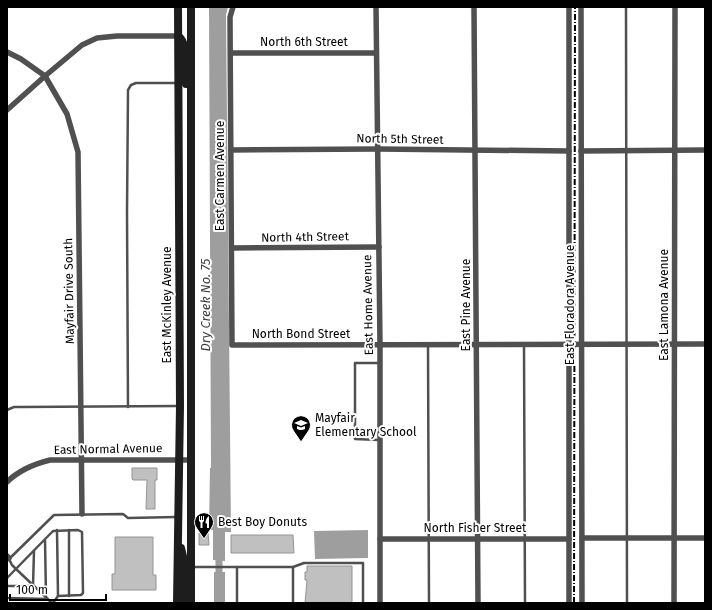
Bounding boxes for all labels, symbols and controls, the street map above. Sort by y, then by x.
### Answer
street label: North 6th Street [260,35,349,49]
street label: East Carmen Avenue [213,121,227,231]
street label: North 5th Street [356,131,444,147]
street label: North 4th Street [261,229,350,245]
street label: Mayfair Drive South [61,238,77,344]
street label: East Floradora Avenue [563,245,577,365]
street label: East McKinley Avenue [160,246,174,364]
street label: East Lamona Avenue [657,249,671,361]
street label: East Home Avenue [360,254,376,356]
water label: Dry Creek No. 75 [198,258,213,351]
street label: East Pine Avenue [459,259,473,351]
street label: North Bond Street [252,327,351,341]
place label: Mayfair Elementary School [315,411,417,439]
school or university icon: Mayfair Elementary School [290,414,312,442]
street label: East Normal Avenue [53,441,163,457]
restaurant icon: Best Boy Donuts [193,511,215,539]
place label: Best Boy Donuts [218,515,307,529]
street label: North Fisher Street [424,521,527,535]
scale bar [10,576,106,602]
text: 100 m [16,583,48,597]

